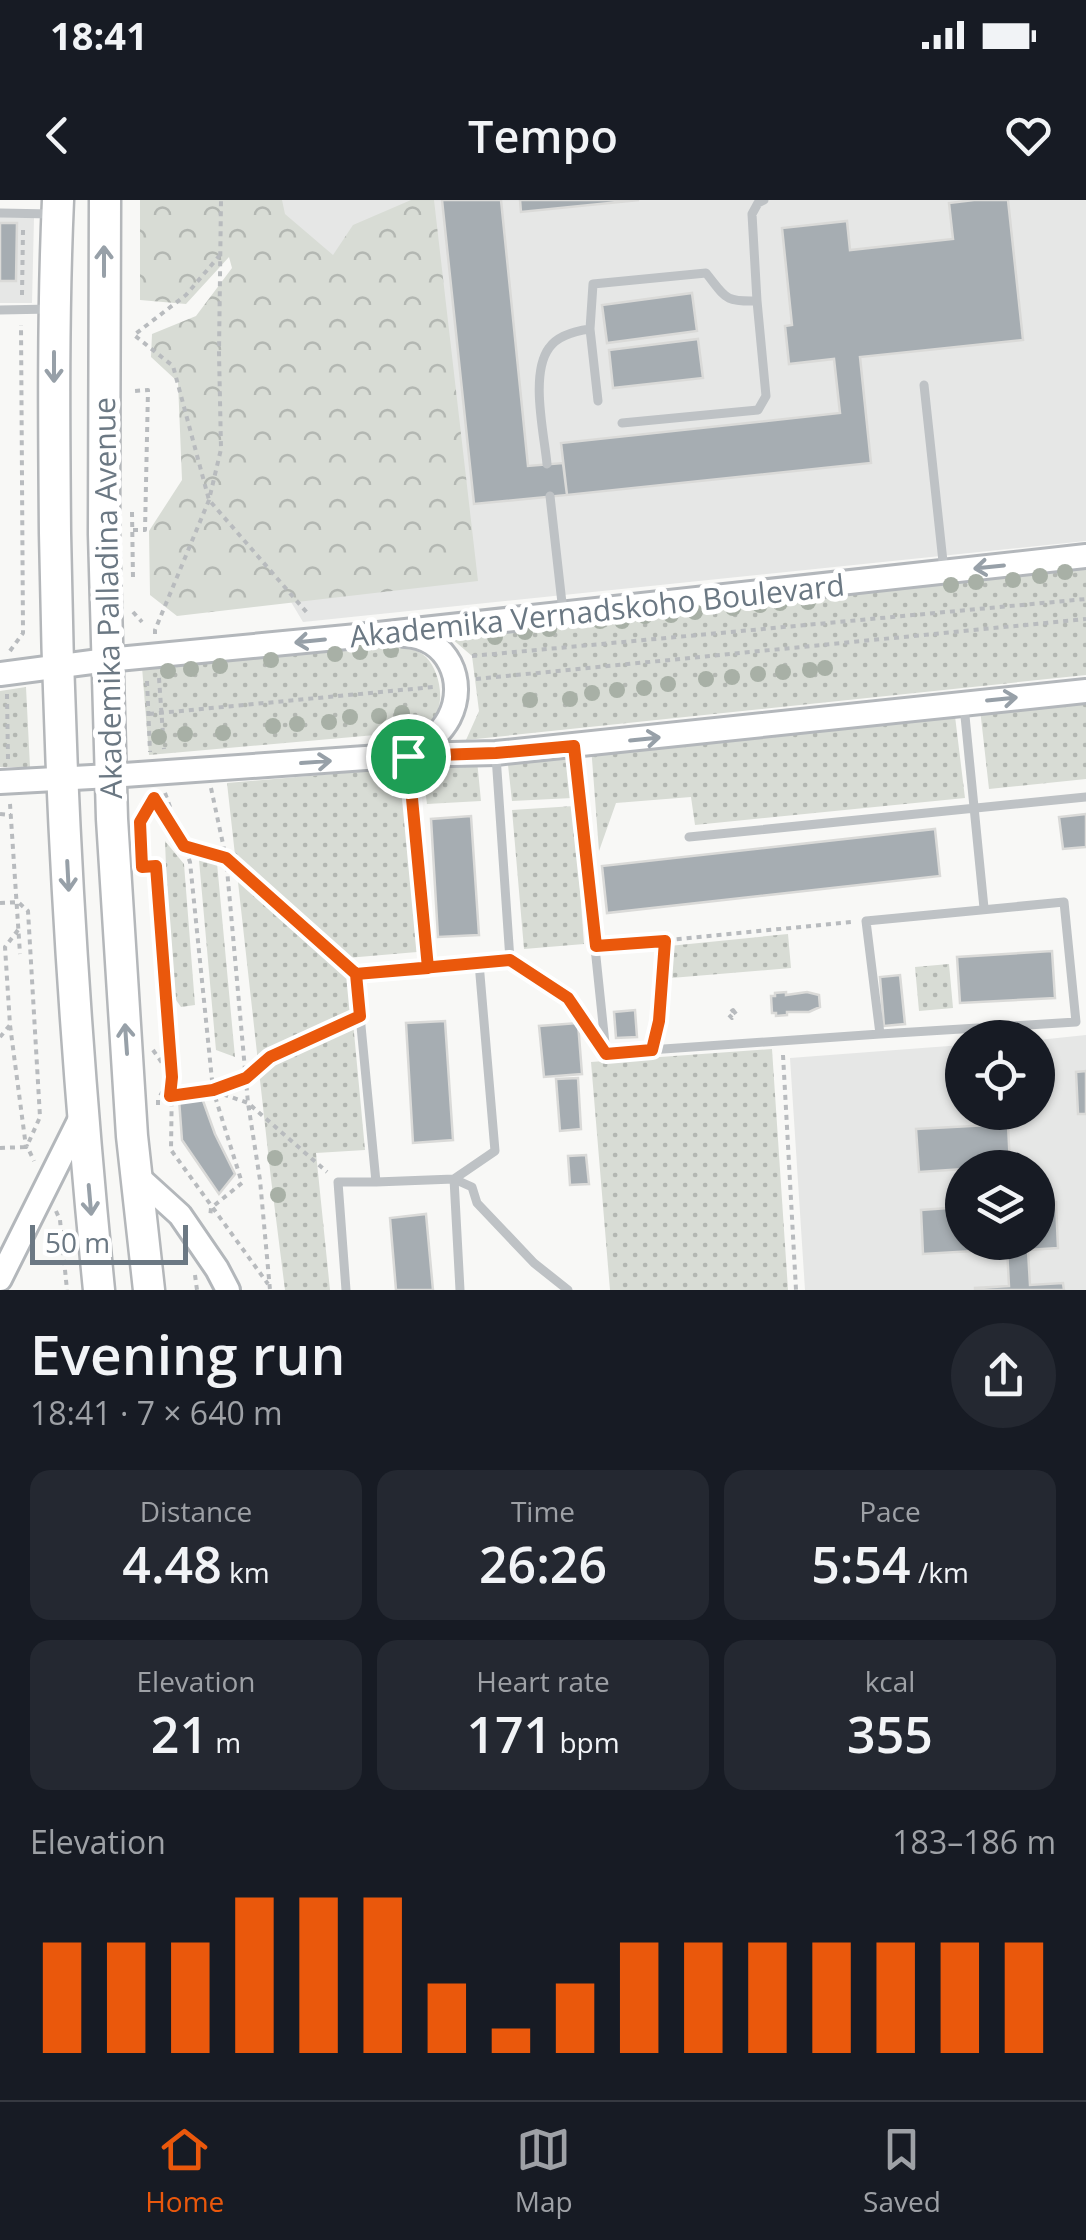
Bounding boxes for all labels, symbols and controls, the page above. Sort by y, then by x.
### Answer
text: 18:41 [50,9,148,61]
text: Tempo [468,105,618,166]
icon: back [30,108,85,163]
icon: heart [1001,108,1056,163]
one-way arrow [94,246,114,278]
one-way arrow [44,350,64,383]
street label: Akademika Palladina Avenue [83,397,131,799]
one-way arrow [973,558,1006,577]
street label: Akademika Vernadskoho Boulevard [347,564,847,656]
one-way arrow [294,631,326,650]
one-way arrow [986,689,1018,708]
pin [366,714,451,799]
icon: arrive [381,729,436,784]
one-way arrow [628,729,660,748]
one-way arrow [300,752,332,771]
one-way arrow [58,860,77,892]
map controls [945,1020,1055,1260]
button: locate [945,1020,1055,1130]
one-way arrow [116,1023,135,1055]
button: layers [945,1150,1055,1260]
one-way arrow [81,1184,100,1216]
scale bar [30,1220,188,1264]
text: 50 m [45,1223,110,1261]
text: Evening run [30,1316,345,1391]
button: share [951,1323,1056,1428]
text: 18:41 · 7 × 640 m [30,1391,283,1434]
text: Distance [140,1492,252,1530]
text: Time [511,1492,575,1530]
text: Pace [859,1492,921,1530]
text: 4.48 [122,1530,222,1598]
text: 26:26 [479,1530,607,1598]
text: 5:54 [811,1530,911,1598]
text: km [222,1553,270,1591]
text: /km [911,1553,969,1591]
text: Elevation [137,1662,255,1700]
text: Heart rate [476,1662,610,1700]
text: kcal [865,1662,915,1700]
text: 21 [151,1700,208,1768]
text: 171 [466,1700,552,1768]
text: 355 [847,1700,933,1768]
text: m [208,1723,241,1761]
text: bpm [552,1723,620,1761]
text: Elevation [30,1820,166,1863]
text: 183–186 m [892,1820,1056,1863]
tab: Home [145,2122,224,2220]
tab: Map [515,2122,573,2220]
tab: Saved [863,2122,941,2220]

